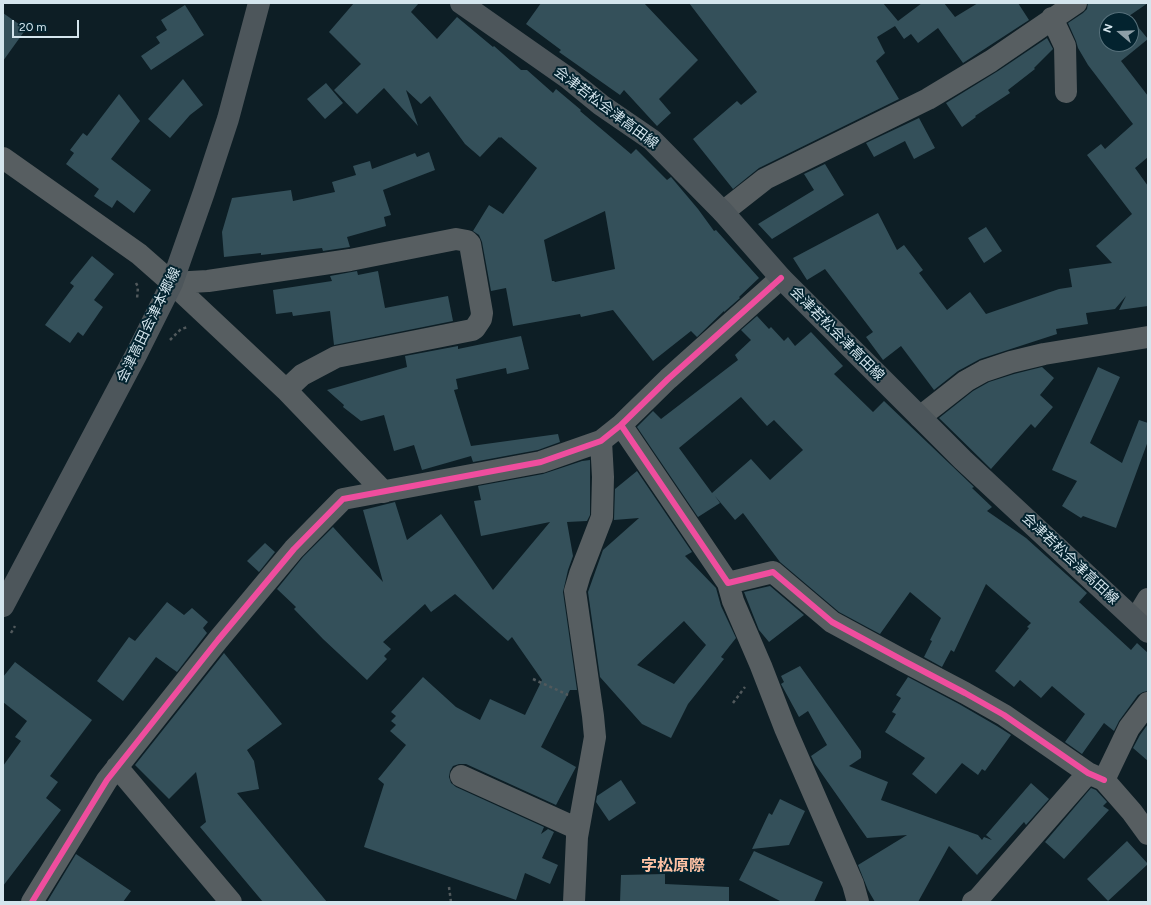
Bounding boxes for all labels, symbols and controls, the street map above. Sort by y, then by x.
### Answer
scale bar [14,12,81,38]
north arrow [1099,12,1139,52]
text: 20 m [19,20,47,34]
text: N [1101,22,1116,34]
street label: 会津若松会津高田線 [551,63,661,153]
street label: 会津高田会津本郷線 [114,265,184,385]
street label: 会津若松会津高田線 [787,284,887,384]
street label: 会津若松会津高田線 [1018,510,1122,608]
district label: 字松原際 [641,856,705,876]

